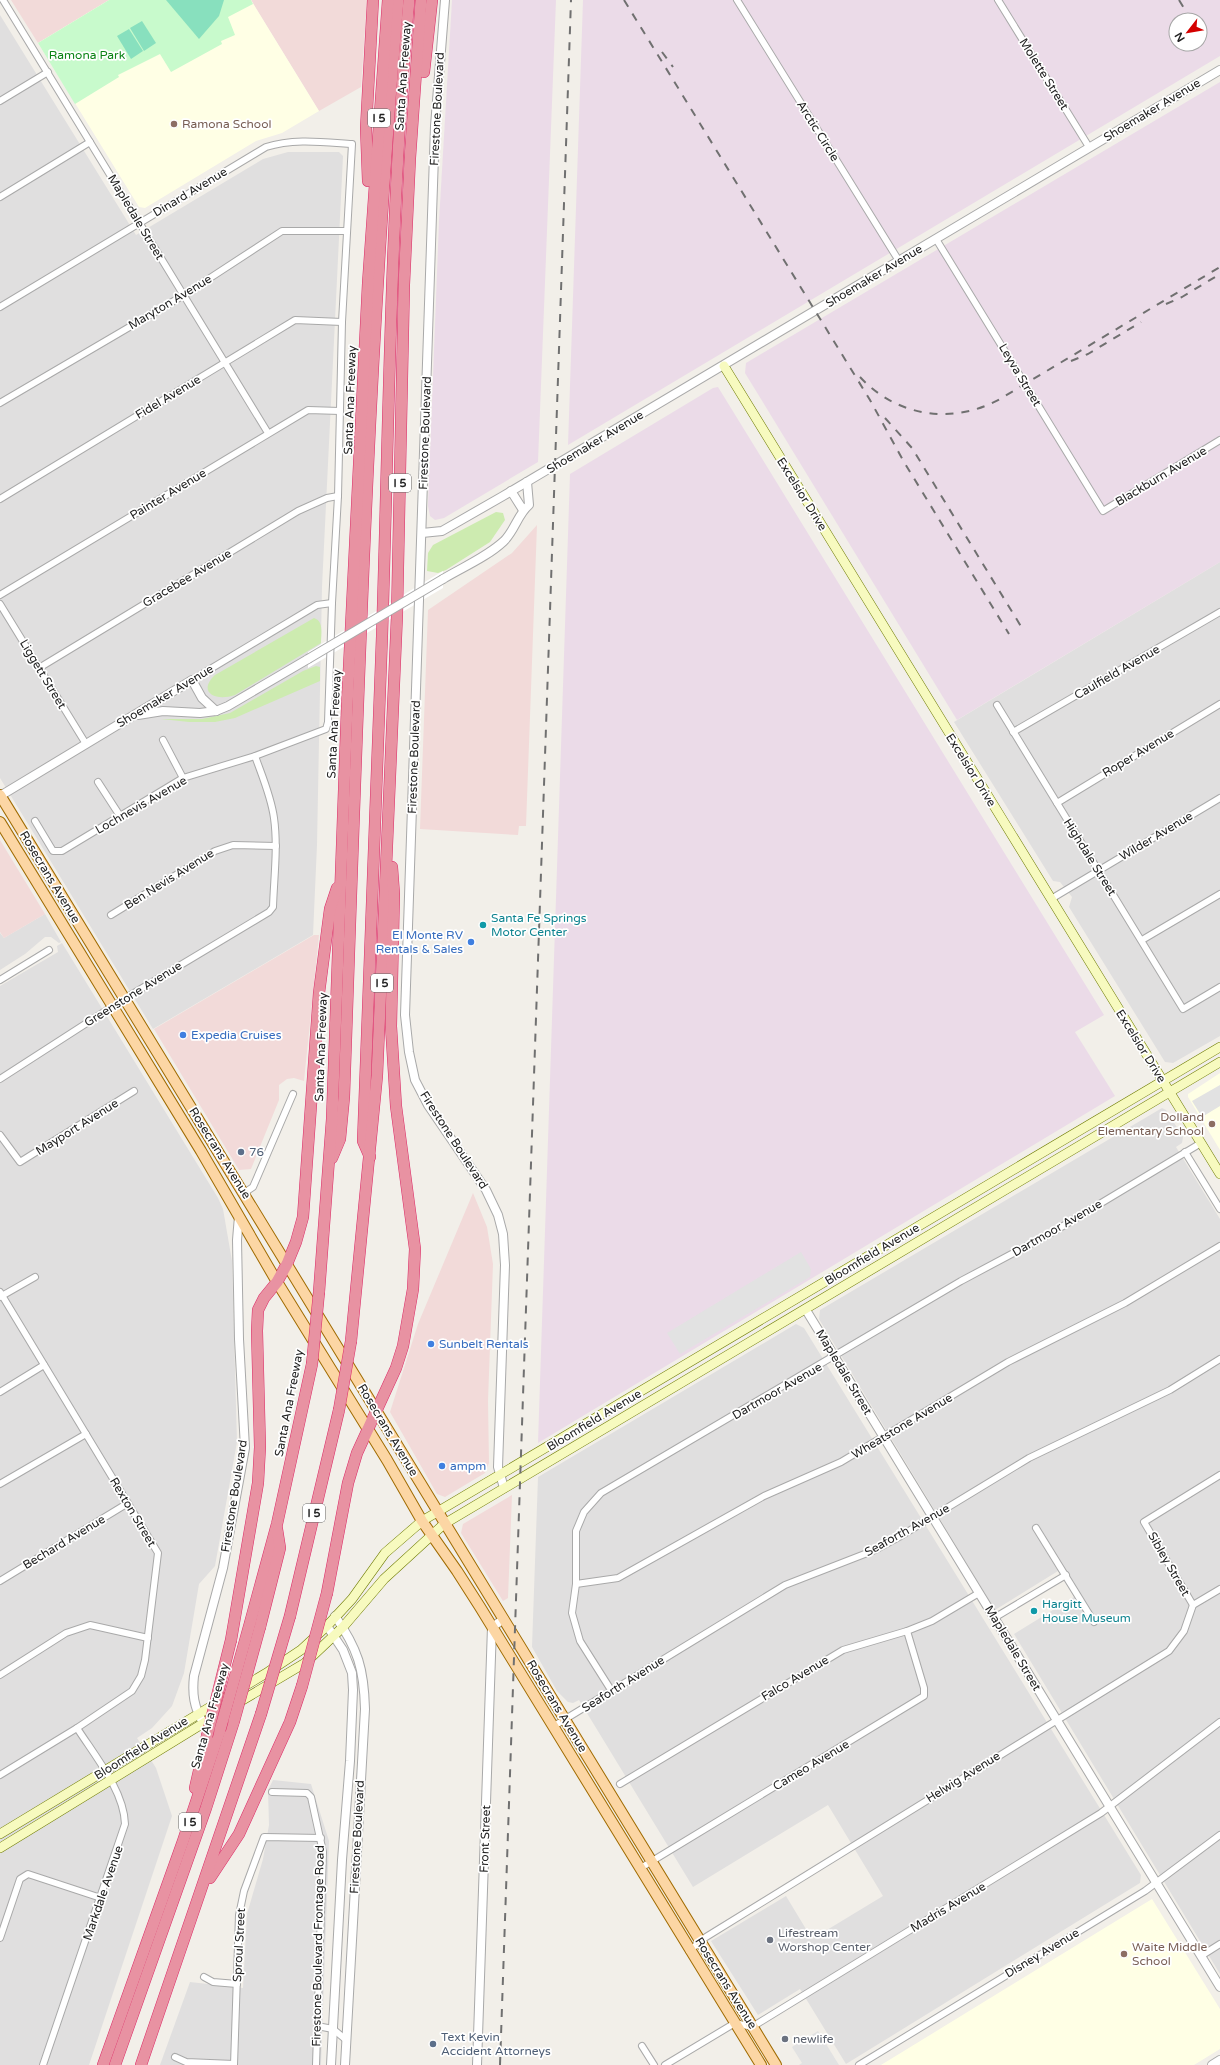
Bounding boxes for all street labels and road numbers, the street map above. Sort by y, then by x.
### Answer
street label: Santa Ana Freeway [392,20,414,131]
street label: Molette Street [1016,36,1072,113]
street label: Firestone Boulevard [427,52,447,166]
street label: Shoemaker Avenue [1101,75,1203,144]
street label: Arctic Circle [794,98,842,164]
road number: I 5 [368,109,390,127]
street label: Dinard Avenue [150,164,230,220]
street label: Mapledale Street [105,172,167,263]
street label: Shoemaker Avenue [823,241,925,310]
street label: Maryton Avenue [126,271,214,332]
street label: Leyva Street [996,341,1044,409]
street label: Santa Ana Freeway [341,345,359,455]
street label: Fidel Avenue [133,372,203,422]
street label: Firestone Boulevard [416,376,434,490]
street label: Shoemaker Avenue [544,407,646,476]
street label: Blackburn Avenue [1113,443,1209,509]
street label: Excelsior Drive [774,455,830,533]
street label: Painter Avenue [127,466,209,522]
road number: I 5 [389,474,411,492]
street label: Gracebee Avenue [140,546,234,610]
street label: Liggett Street [17,637,69,712]
street label: Caulfield Avenue [1072,642,1162,702]
street label: Shoemaker Avenue [114,661,216,730]
street label: Santa Ana Freeway [324,669,344,779]
street label: Firestone Boulevard [405,700,423,814]
street label: Roper Avenue [1100,726,1176,780]
street label: Excelsior Drive [943,731,999,809]
street label: Lochnevis Avenue [93,773,189,837]
street label: Wilder Avenue [1117,809,1195,863]
street label: Highdale Street [1061,816,1120,899]
street label: Rosecrans Avenue [17,828,83,926]
street label: Ben Nevis Avenue [122,846,216,912]
street label: Greenstone Avenue [82,958,184,1030]
road number: I 5 [371,974,393,992]
street label: Santa Ana Freeway [312,992,330,1102]
street label: Excelsior Drive [1113,1007,1169,1085]
street label: Firestone Boulevard [417,1089,491,1191]
street label: Mayport Avenue [33,1096,121,1158]
street label: Rosecrans Avenue [186,1105,254,1202]
street label: Dartmoor Avenue [1010,1197,1104,1259]
street label: Bloomfield Avenue [822,1220,922,1288]
street label: Mapledale Street [813,1327,875,1418]
street label: Santa Ana Freeway [272,1348,306,1458]
street label: Dartmoor Avenue [730,1360,824,1422]
street label: Rosecrans Avenue [355,1381,421,1479]
street label: Bloomfield Avenue [544,1386,644,1454]
street label: Wheatstone Avenue [849,1390,955,1462]
street label: Firestone Boulevard [218,1439,250,1553]
street label: Rexton Street [107,1475,159,1550]
street label: Seaforth Avenue [862,1501,952,1559]
road number: I 5 [303,1504,325,1522]
street label: Bechard Avenue [20,1512,108,1572]
street label: Sibley Street [1145,1530,1193,1599]
street label: Mapledale Street [982,1603,1044,1694]
street label: Falco Avenue [759,1652,831,1704]
street label: Seaforth Avenue [579,1653,667,1715]
street label: Rosecrans Avenue [524,1657,590,1755]
street label: Santa Ana Freeway [188,1661,232,1770]
street label: Bloomfield Avenue [92,1713,191,1782]
street label: Cameo Avenue [770,1737,852,1793]
street label: Helwig Avenue [923,1748,1003,1805]
street label: Firestone Boulevard [347,1780,367,1894]
street label: Front Street [477,1804,493,1873]
road number: I 5 [179,1813,201,1831]
street label: Markdale Avenue [80,1843,126,1942]
street label: Firestone Boulevard Frontage Road [309,1845,327,2047]
street label: Madris Avenue [908,1879,988,1935]
street label: Sproul Street [230,1907,248,1982]
street label: Disney Avenue [1002,1925,1082,1981]
street label: Rosecrans Avenue [692,1935,760,2032]

